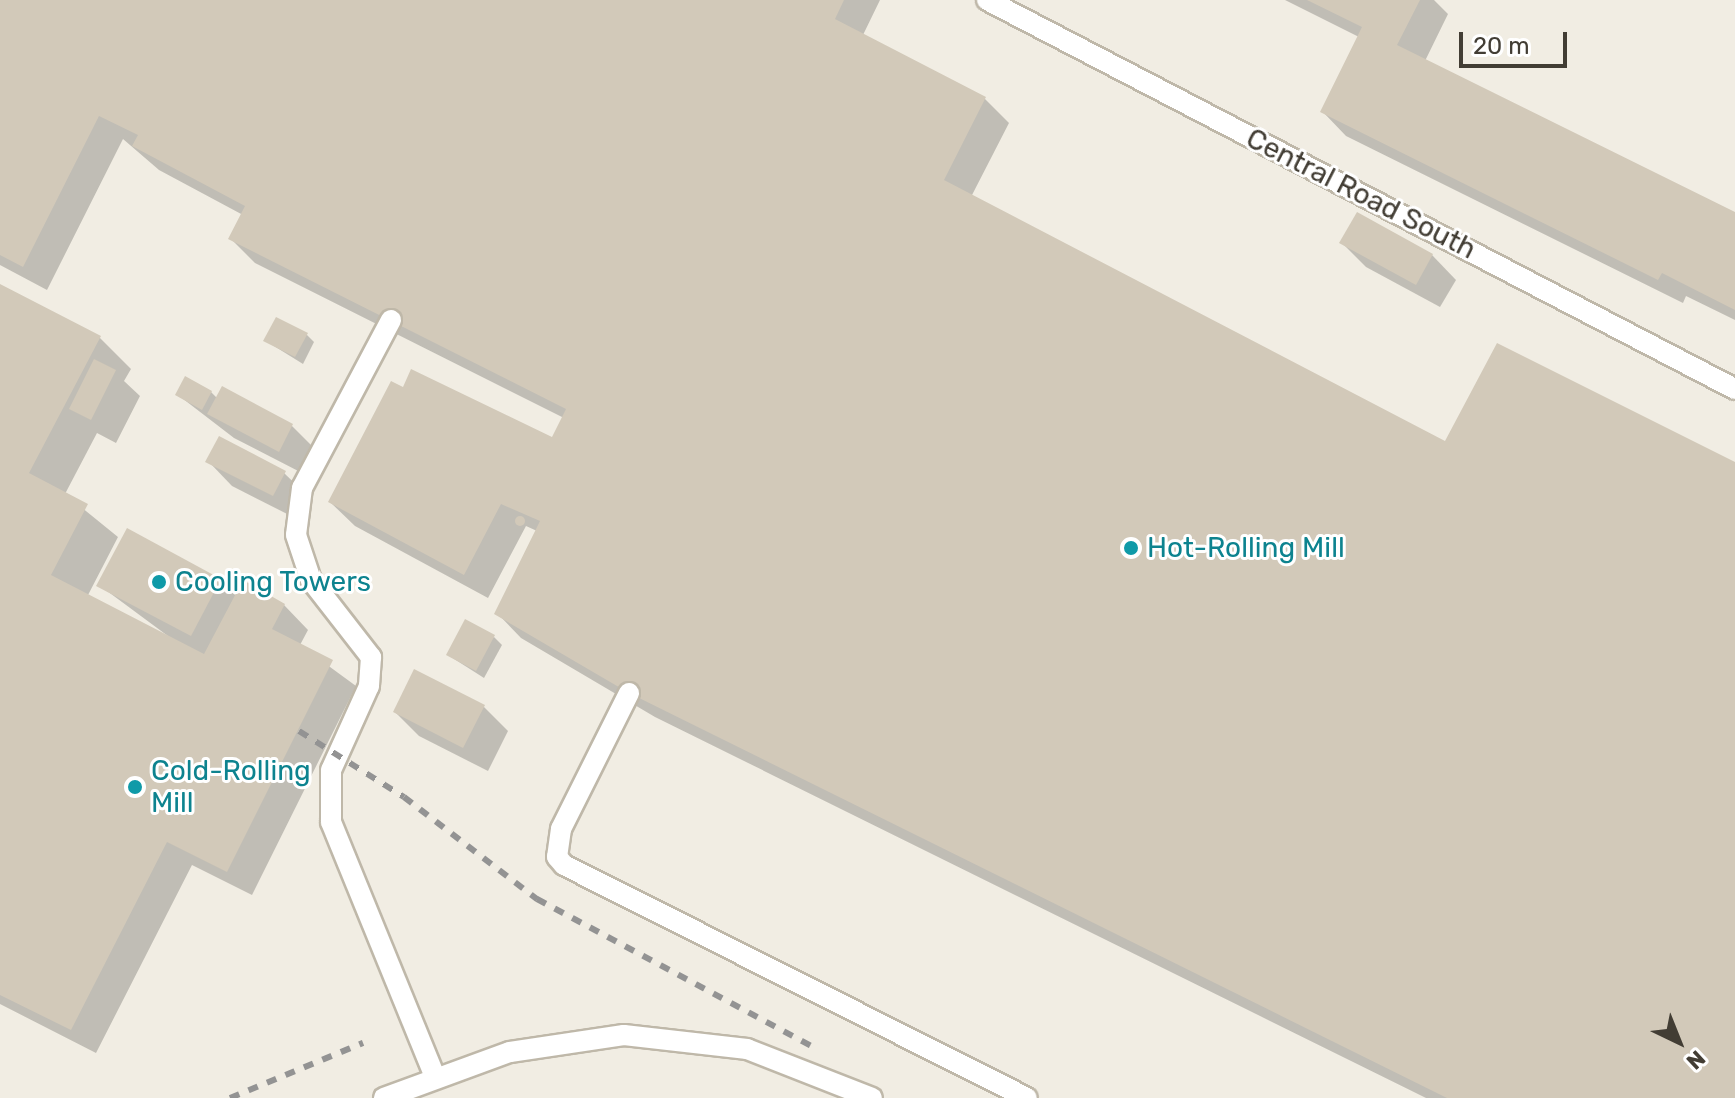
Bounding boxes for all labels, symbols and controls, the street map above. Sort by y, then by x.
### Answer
scale bar [1463,16,1571,66]
text: 20 m [1473,32,1530,60]
street label: Central Road South [1241,122,1481,266]
place label: Hot-Rolling Mill [1147,531,1345,565]
marker: Hot-Rolling Mill [1122,539,1140,557]
place label: Cooling Towers [175,565,372,599]
marker: Cooling Towers [150,573,168,591]
place label: Cold-Rolling Mill [151,754,311,820]
marker: Cold-Rolling Mill [126,778,144,796]
north arrow [1639,1002,1719,1082]
text: N [1681,1045,1711,1075]

